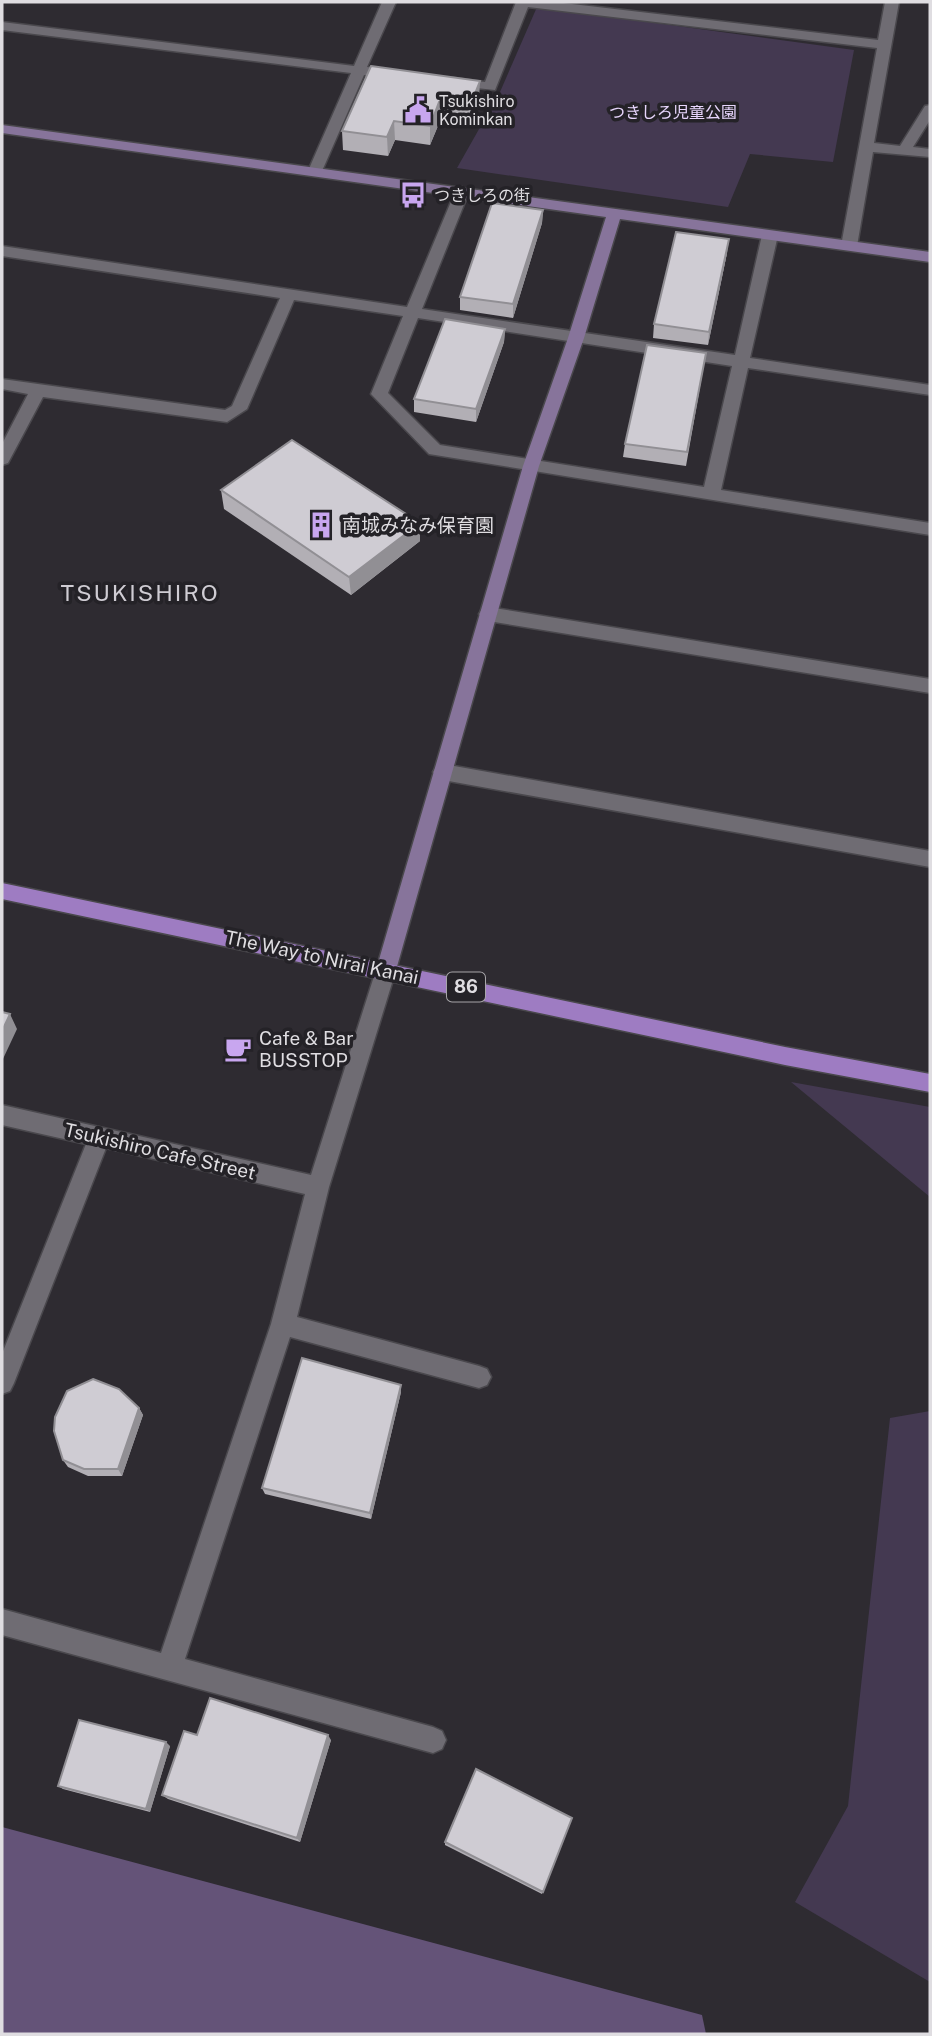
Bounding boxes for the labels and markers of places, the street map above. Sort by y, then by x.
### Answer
place label: Tsukishiro Kominkan [439,92,514,129]
public building icon: Tsukishiro Kominkan [403,95,433,125]
bus stop icon: つきしろの街 [398,180,428,210]
place label: つきしろの街 [434,186,530,205]
building icon: 南城みなみ保育園 [306,510,336,540]
place label: 南城みなみ保育園 [342,514,494,536]
place label: Cafe & Bar BUSSTOP [259,1027,354,1071]
cafe icon: Cafe & Bar BUSSTOP [223,1034,253,1064]

